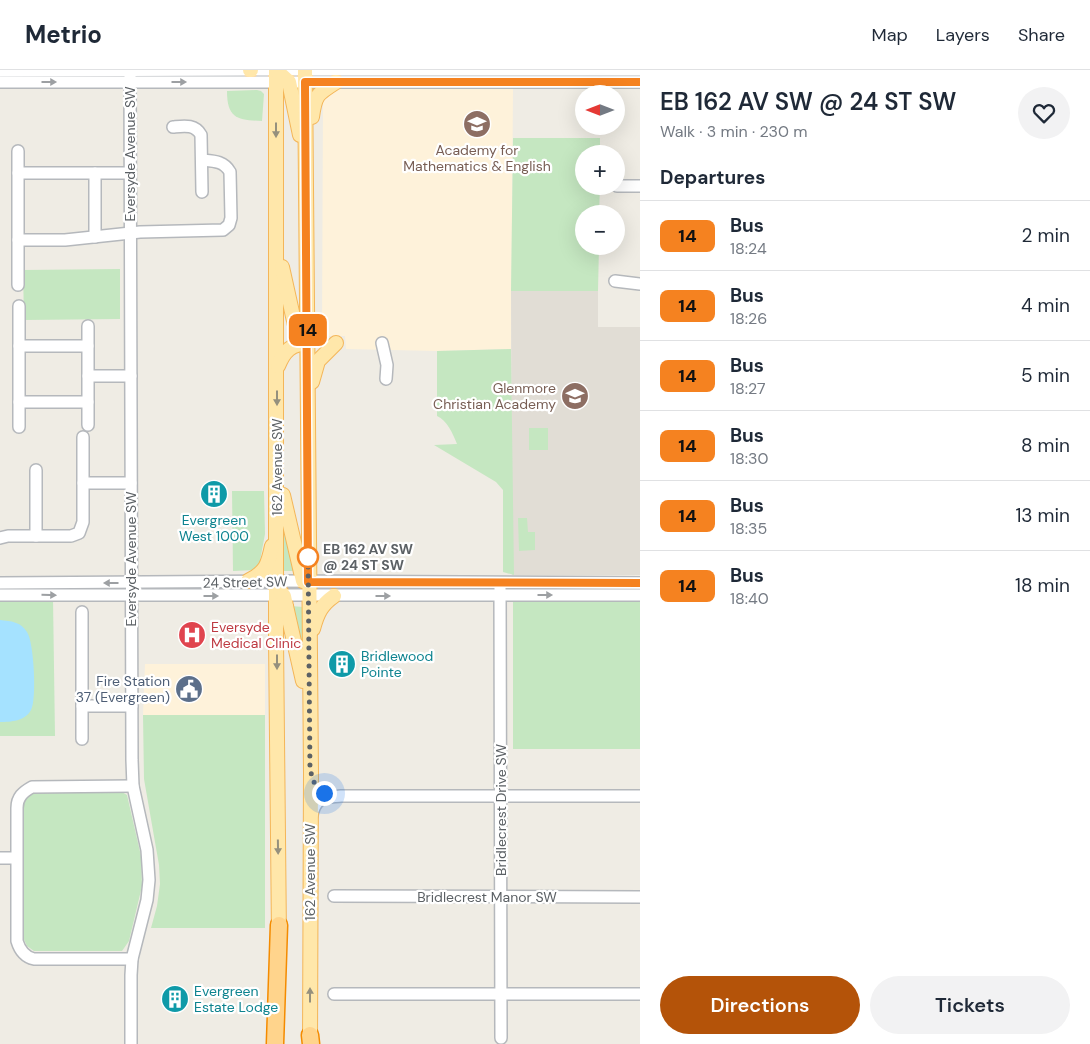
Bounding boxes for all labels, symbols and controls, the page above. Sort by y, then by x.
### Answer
text: Metrio [25,19,102,50]
text: Map [872,23,908,47]
text: Layers [936,23,990,47]
text: Share [1018,23,1065,47]
one-way arrow [41,78,57,86]
one-way arrow [171,78,187,86]
north arrow [575,85,625,135]
map controls [575,85,625,255]
street label: Eversyde Avenue SW [121,86,139,222]
text: EB 162 AV SW @ 24 ST SW [660,86,956,117]
button: heart [1018,87,1070,139]
school or university icon: Academy for Mathematics & English [462,109,492,139]
text: Walk · 3 min · 230 m [660,121,808,142]
one-way arrow [272,123,280,139]
place label: Academy for Mathematics & English [403,141,551,175]
button: + [575,145,625,195]
text: Departures [660,165,765,190]
button: − [575,205,625,255]
text: Bus [730,213,764,238]
text: 2 min [1022,223,1070,248]
text: 14 [678,224,697,248]
text: 18:24 [730,238,767,259]
text: Bus [730,283,764,308]
text: 4 min [1021,293,1070,318]
text: 14 [678,294,697,318]
text: 18:26 [730,308,767,329]
line badge: 14 [286,314,330,346]
text: 14 [299,318,317,342]
text: Bus [730,353,764,378]
text: 5 min [1021,363,1070,388]
text: 14 [678,364,697,388]
text: 18:27 [730,378,765,399]
place label: Glenmore Christian Academy [433,379,556,413]
school or university icon: Glenmore Christian Academy [560,381,590,411]
one-way arrow [273,390,281,406]
street label: 162 Avenue SW [268,418,286,516]
text: Bus [730,423,764,448]
text: 8 min [1021,433,1070,458]
text: 14 [678,434,697,458]
text: 18:30 [730,448,768,469]
building icon: Evergreen West 1000 [199,479,229,509]
street label: Eversyde Avenue SW [122,491,140,627]
text: Bus [730,493,764,518]
text: 13 min [1015,503,1070,528]
text: 14 [678,504,697,528]
place label: Evergreen West 1000 [179,511,249,545]
text: 18:35 [730,518,767,539]
place label: EB 162 AV SW @ 24 ST SW [323,540,413,574]
marker: EB 162 AV SW @ 24 ST SW [297,546,319,568]
text: Bus [730,563,764,588]
street label: 24 Street SW [202,572,288,592]
text: 18 min [1015,573,1070,598]
text: 14 [678,574,697,598]
one-way arrow [103,579,119,587]
text: 18:40 [730,588,769,609]
one-way arrow [41,591,57,599]
one-way arrow [538,591,554,599]
one-way arrow [203,592,219,600]
one-way arrow [375,592,391,600]
place label: Eversyde Medical Clinic [211,618,301,652]
hospital icon: Eversyde Medical Clinic [177,620,207,650]
place label: Bridlewood Pointe [361,647,433,681]
building icon: Bridlewood Pointe [327,649,357,679]
one-way arrow [273,654,281,670]
place label: Fire Station 37 (Evergreen) [76,672,170,706]
public building icon: Fire Station 37 (Evergreen) [174,674,204,704]
street label: Bridlecrest Drive SW [492,744,510,876]
your location [312,781,337,806]
street label: 162 Avenue SW [301,823,319,921]
one-way arrow [274,839,282,855]
street label: Bridlecrest Manor SW [417,888,557,906]
button: Directions [660,976,860,1034]
button: Tickets [870,976,1070,1034]
place label: Evergreen Estate Lodge [194,982,278,1016]
building icon: Evergreen Estate Lodge [160,984,190,1014]
one-way arrow [306,987,314,1003]

